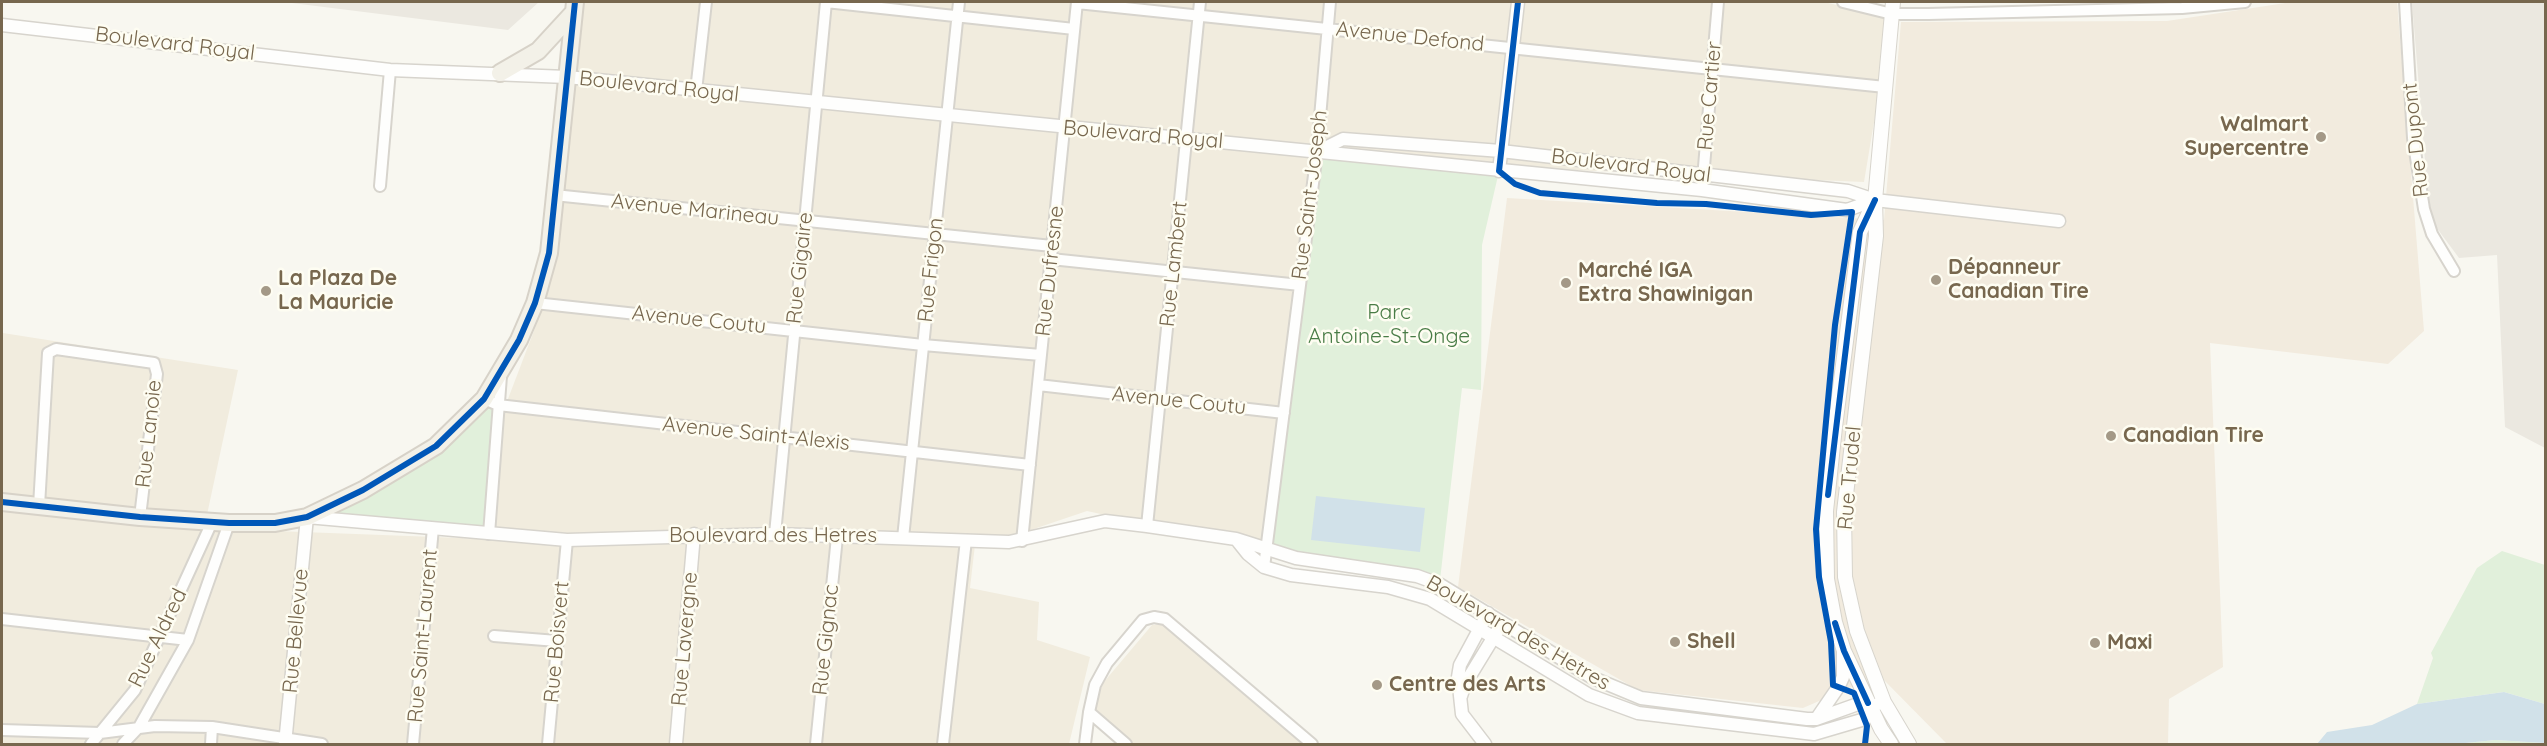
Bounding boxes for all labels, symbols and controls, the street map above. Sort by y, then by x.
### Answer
street label: Avenue Defond [1335,17,1485,57]
street label: Boulevard Royal [94,22,256,66]
street label: Rue Cartier [1693,40,1727,152]
street label: Boulevard Royal [578,66,740,108]
street label: Rue Dupont [2397,81,2435,199]
street label: Rue Saint-Joseph [1287,109,1333,281]
place label: Walmart Supercentre [2184,112,2309,162]
street label: Boulevard Royal [1062,115,1224,155]
marker: Walmart Supercentre [2314,130,2328,144]
street label: Boulevard Royal [1550,144,1712,188]
street label: Avenue Marineau [610,189,780,231]
street label: Rue Lambert [1155,200,1193,328]
street label: Rue Dufresne [1031,204,1069,338]
street label: Rue Gigaire [782,211,818,325]
street label: Rue Frigon [913,216,949,324]
place label: Dépanneur Canadian Tire [1948,255,2089,305]
place label: Marché IGA Extra Shawinigan [1578,258,1753,308]
place label: La Plaza De La Mauricie [278,266,397,316]
marker: Dépanneur Canadian Tire [1929,273,1943,287]
marker: Marché IGA Extra Shawinigan [1559,276,1573,290]
marker: La Plaza De La Mauricie [259,284,273,298]
street label: Avenue Coutu [631,300,767,340]
park label: Parc Antoine-St-Onge [1308,300,1470,350]
street label: Rue Lanoie [131,379,167,489]
street label: Avenue Coutu [1111,381,1247,421]
street label: Avenue Saint-Alexis [661,412,851,456]
place label: Canadian Tire [2123,423,2264,449]
street label: Rue Trudel [1833,425,1867,531]
marker: Canadian Tire [2104,429,2118,443]
street label: Boulevard des Hetres [669,523,877,549]
street label: Rue Saint-Laurent [403,548,443,724]
street label: Rue Bellevue [278,568,314,694]
street label: Boulevard des Hetres [1422,570,1614,696]
street label: Rue Lavergne [667,571,703,707]
street label: Rue Boisvert [539,580,575,704]
street label: Rue Gignac [808,583,844,697]
street label: Rue Aldred [123,585,193,691]
place label: Shell [1687,629,1736,655]
place label: Maxi [2107,630,2153,656]
marker: Shell [1668,635,1682,649]
marker: Maxi [2088,636,2102,650]
place label: Centre des Arts [1389,672,1546,698]
marker: Centre des Arts [1370,678,1384,692]

